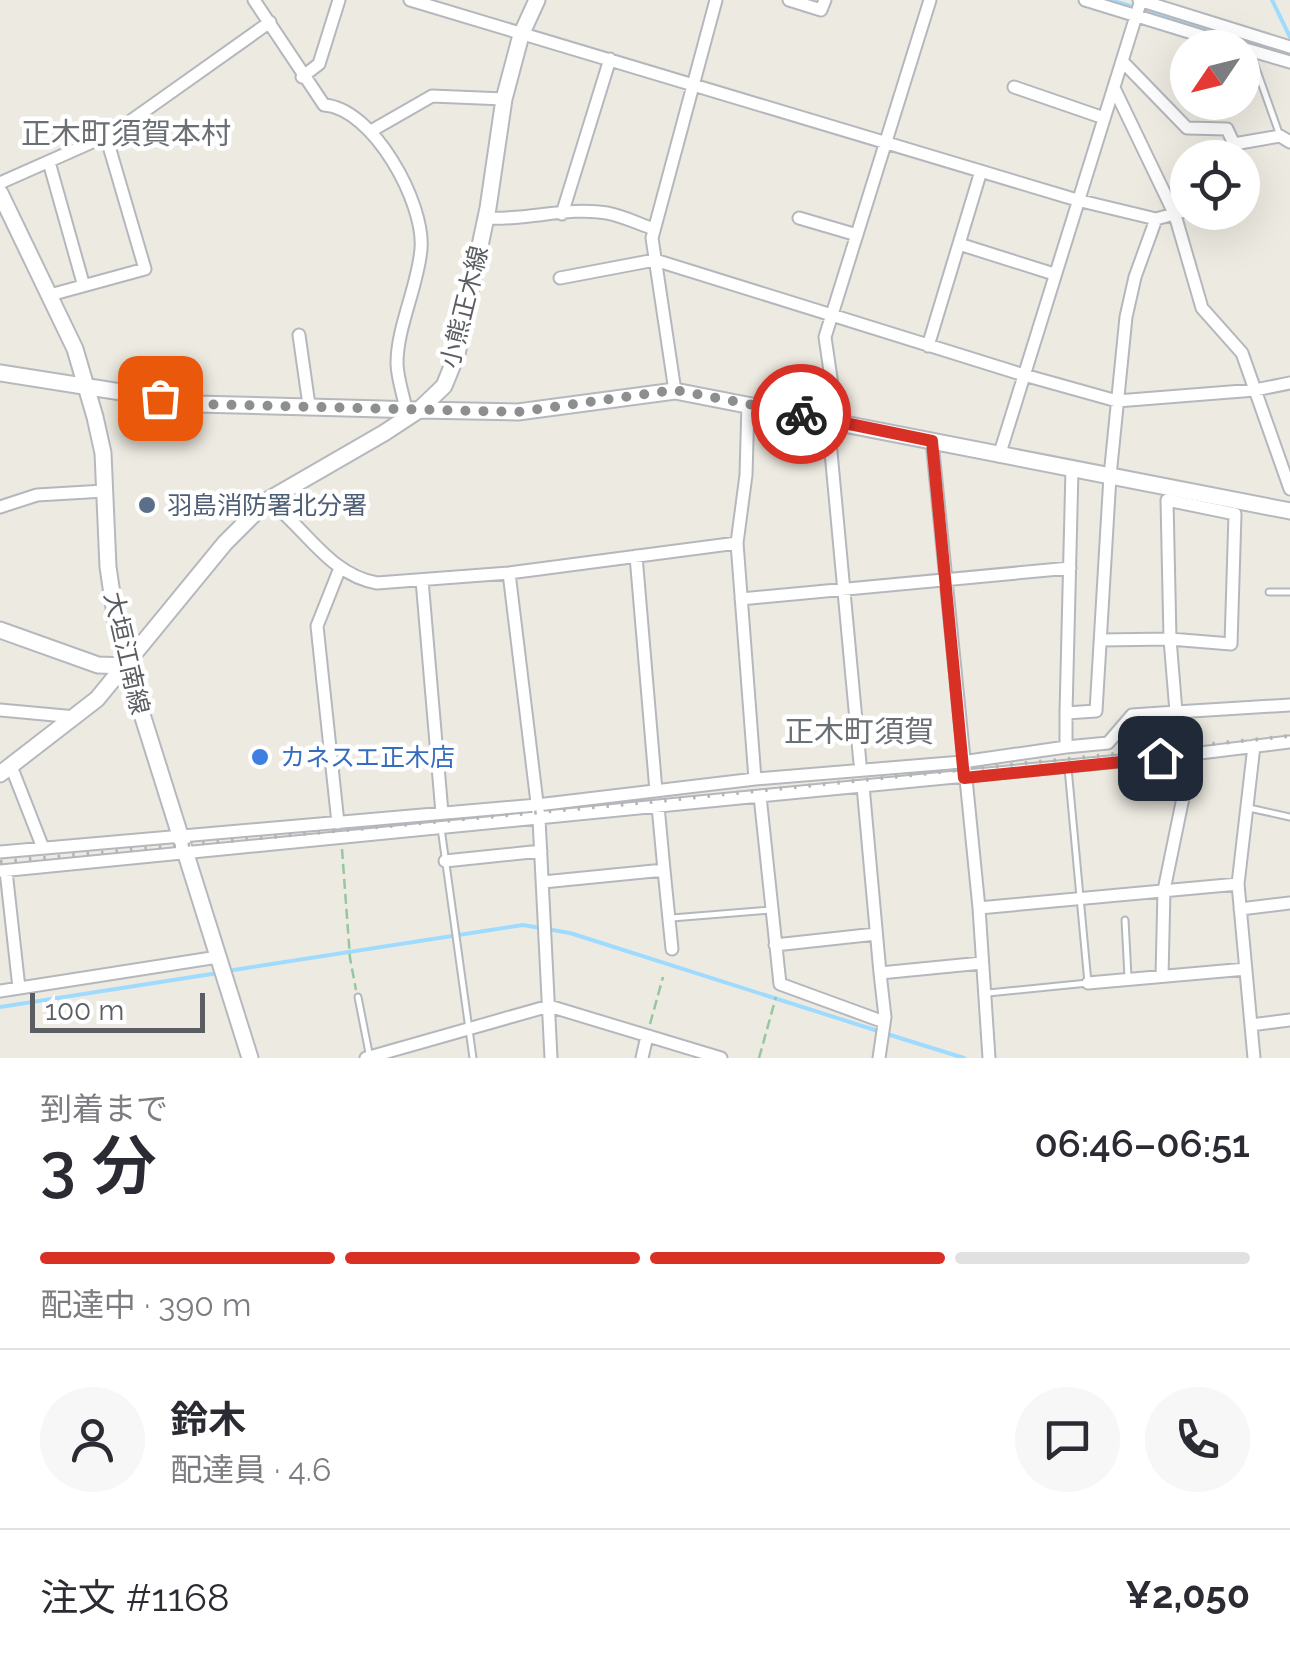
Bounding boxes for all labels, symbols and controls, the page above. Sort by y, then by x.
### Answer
north arrow [1170,30,1260,120]
map controls [1170,30,1260,230]
district label: 正木町須賀本村 [21,116,231,151]
button: locate [1170,140,1260,230]
street label: 小熊正木線 [434,243,494,371]
pin [118,356,203,441]
courier [751,364,851,464]
icon: bag [133,371,188,426]
icon: bike [774,387,829,442]
place label: 羽島消防署北分署 [167,490,367,520]
marker: 羽島消防署北分署 [136,494,158,516]
street label: 大垣江南線 [98,589,156,717]
district label: 正木町須賀 [784,714,934,749]
pin [1118,716,1203,801]
icon: home [1133,731,1188,786]
place label: カネスエ正木店 [280,742,455,772]
marker: カネスエ正木店 [249,746,271,768]
scale bar [30,988,205,1032]
text: 100 m [45,994,124,1027]
text: 到着まで [40,1090,168,1127]
text: 06:46–06:51 [1034,1121,1250,1166]
text: 3 分 [40,1128,157,1204]
text: 配達中 · 390 m [40,1286,251,1323]
button: person [40,1387,145,1492]
button: chat [1015,1387,1120,1492]
button: phone [1145,1387,1250,1492]
text: 鈴木 [170,1397,246,1442]
text: 配達員 · 4.6 [170,1451,331,1488]
text: ¥2,050 [1125,1572,1250,1617]
text: 注文 #1168 [40,1575,230,1620]

